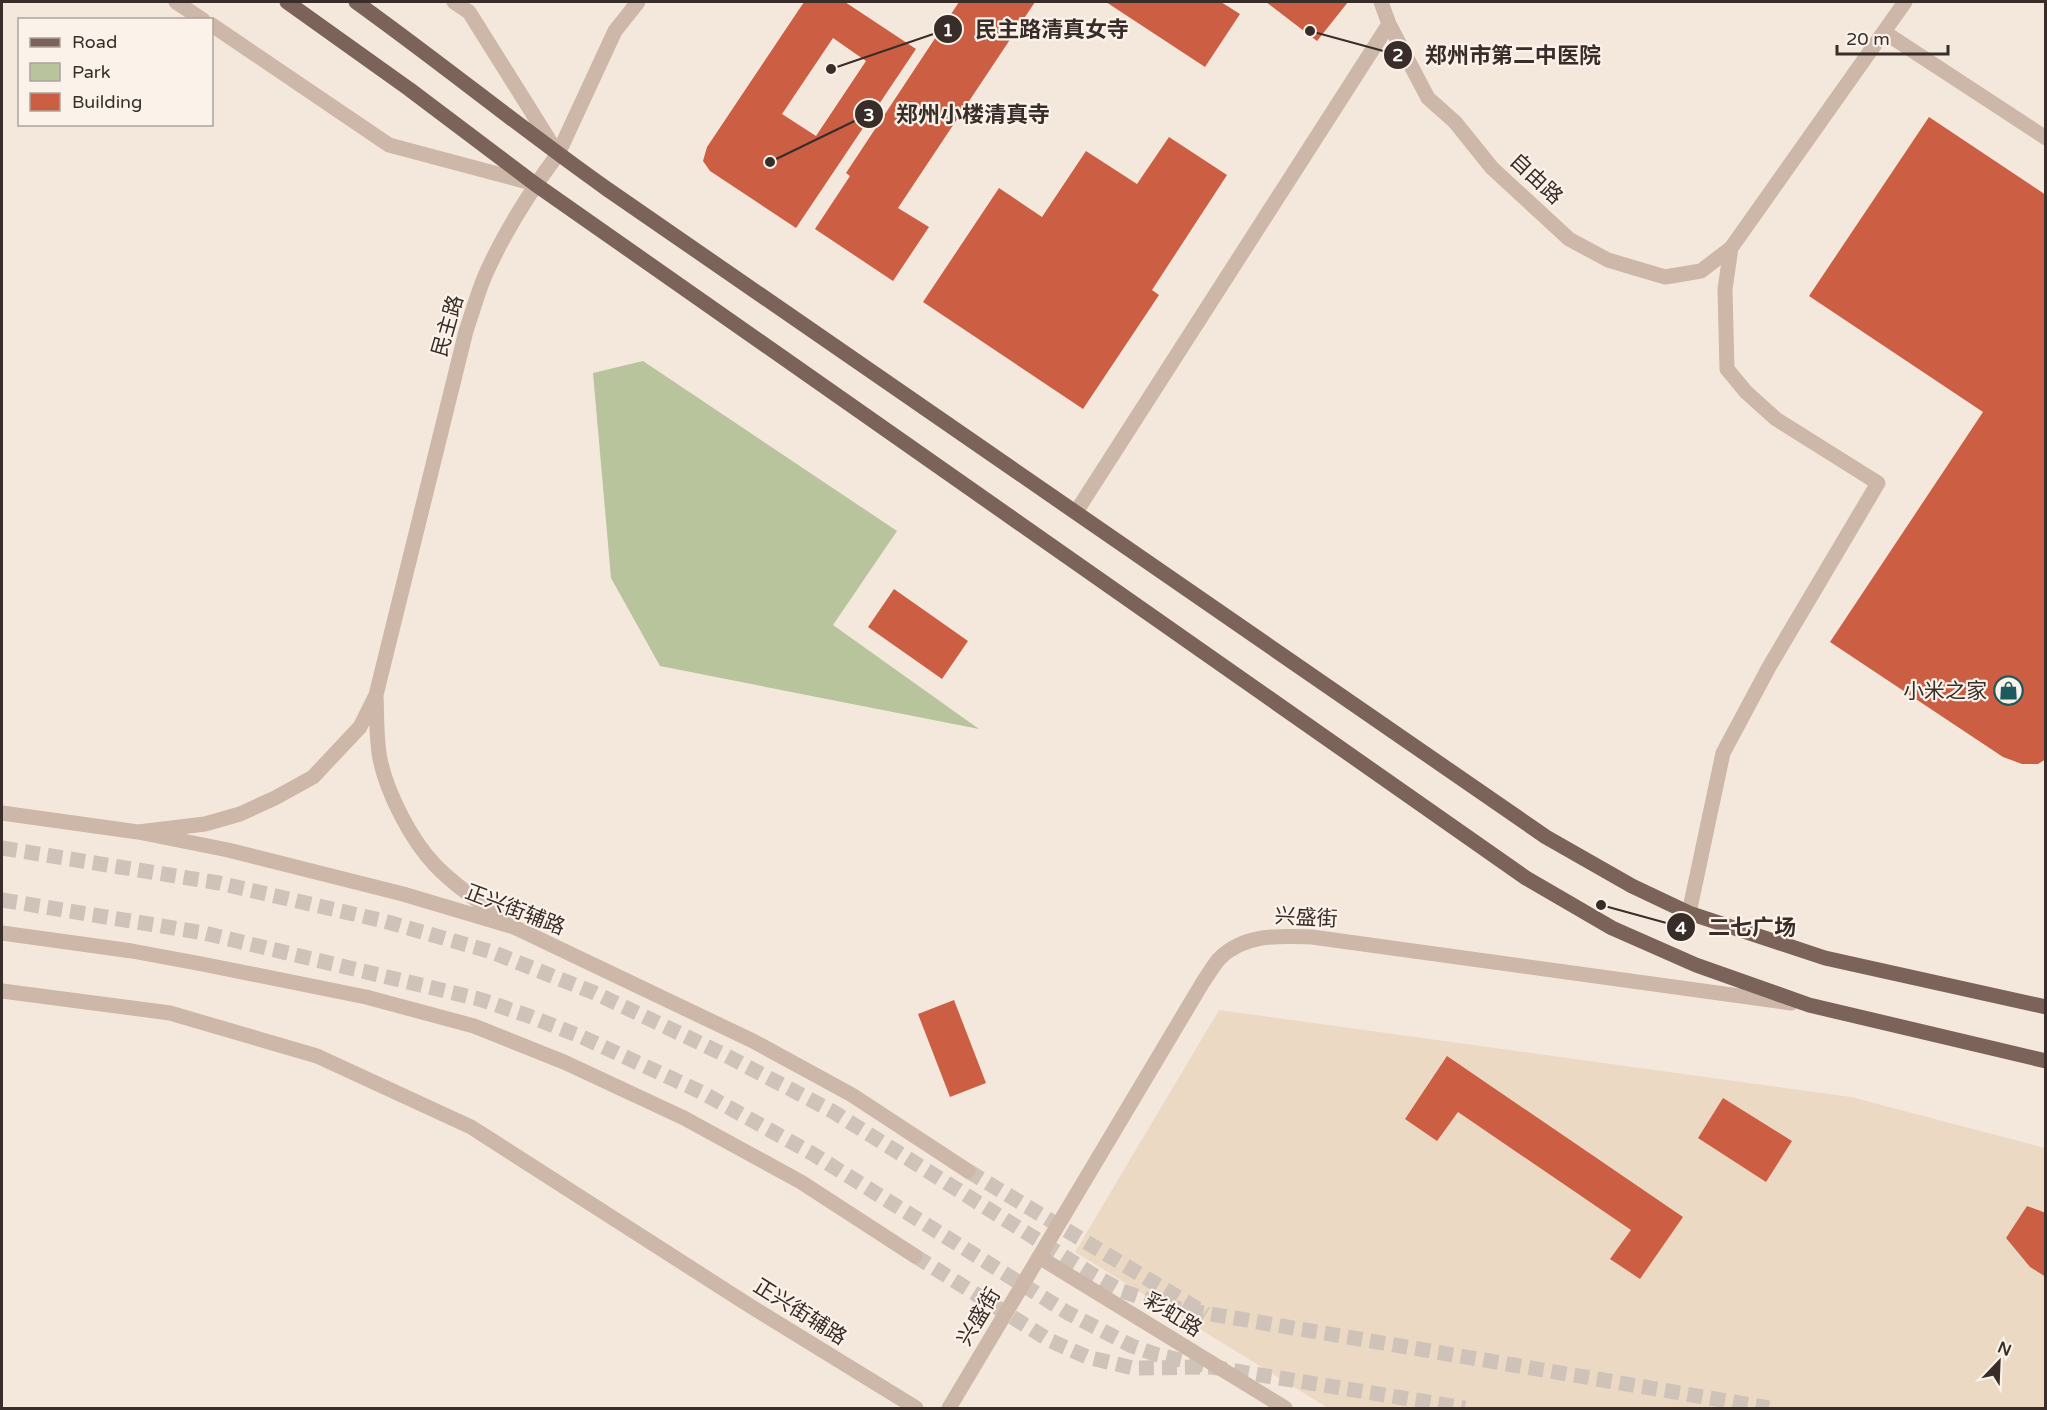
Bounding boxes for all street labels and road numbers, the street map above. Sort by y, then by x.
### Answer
street label: 自由路 [1504,148,1568,210]
street label: 民主路 [427,292,469,360]
street label: 正兴街辅路 [462,880,568,940]
street label: 兴盛街 [1274,904,1338,932]
street label: 正兴街辅路 [749,1274,851,1350]
street label: 兴盛街 [952,1284,1006,1350]
street label: 彩虹路 [1140,1288,1206,1342]

